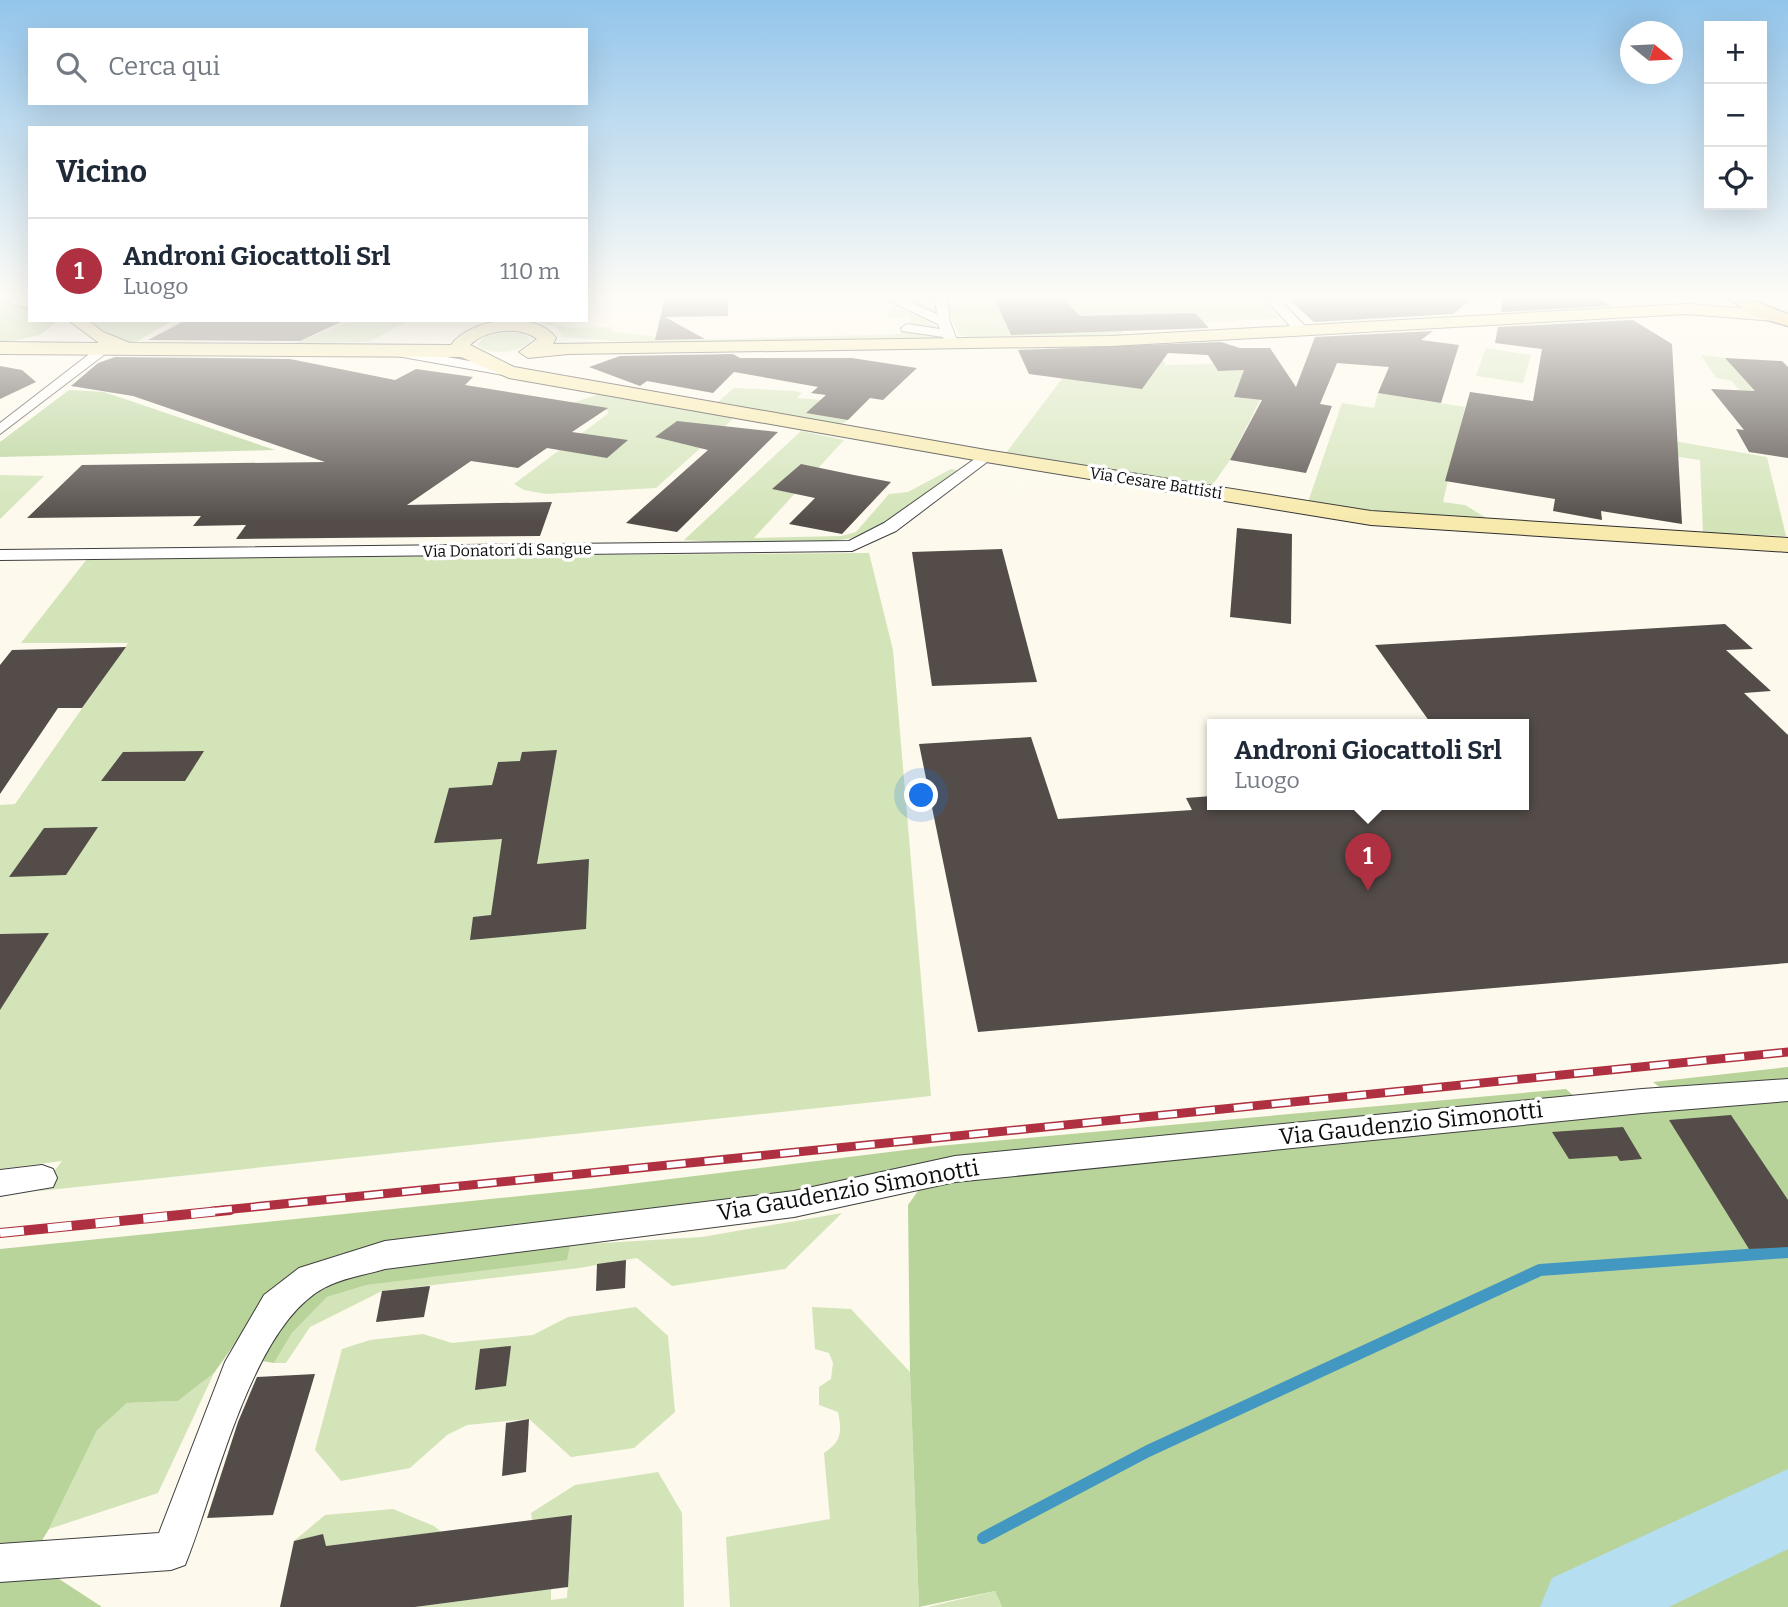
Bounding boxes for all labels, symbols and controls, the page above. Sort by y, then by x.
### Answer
north arrow [1620,21,1683,84]
map controls [1704,21,1767,210]
button: + [1704,21,1767,84]
search box [28,28,588,105]
icon: search [52,48,90,86]
text: Cerca qui [108,51,220,82]
button: − [1704,84,1767,147]
button: locate [1704,147,1767,210]
text: Vicino [56,154,147,190]
text: Androni Giocattoli Srl [123,241,391,272]
text: 1 [74,257,84,285]
text: 110 m [500,257,560,285]
text: Luogo [123,272,189,300]
street label: Via Cesare Battisti [1088,463,1224,503]
street label: Via Donatori di Sangue [422,539,592,561]
popup [1207,719,1529,810]
text: Androni Giocattoli Srl [1234,735,1502,766]
text: Luogo [1234,766,1300,794]
your location [904,778,938,812]
pin: 1 [1345,833,1391,891]
street label: Via Gaudenzio Simonotti [1278,1095,1544,1151]
street label: Via Gaudenzio Simonotti [715,1153,981,1227]

